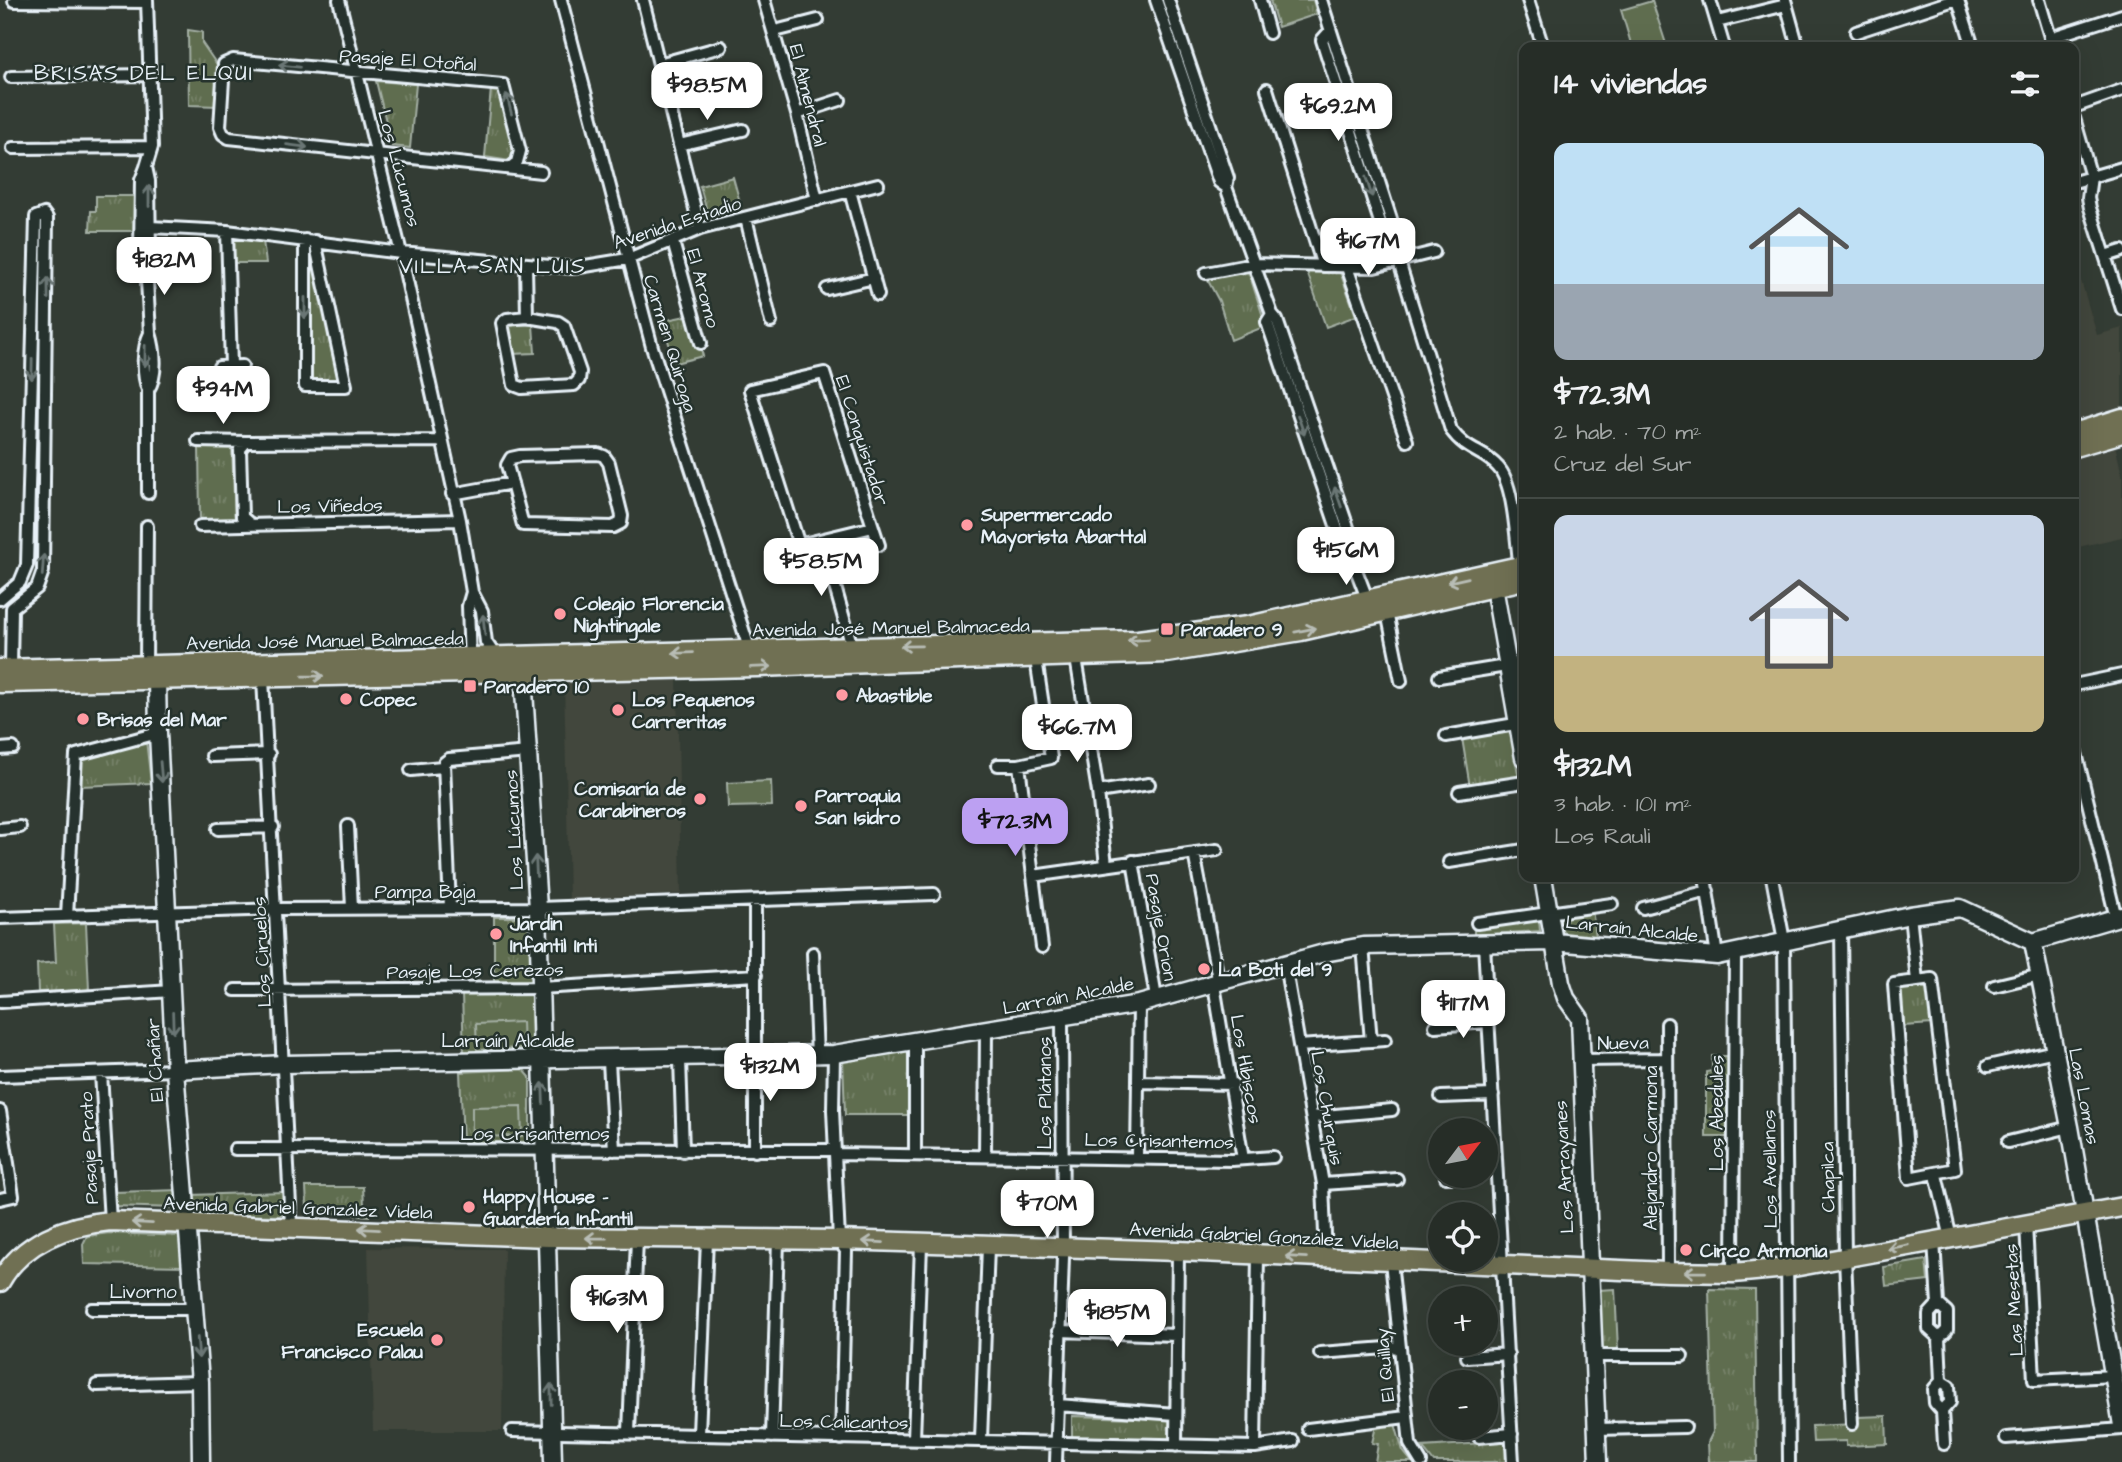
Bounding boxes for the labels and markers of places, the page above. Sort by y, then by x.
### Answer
pin: $98.5M [650,62,764,122]
pin: $69.2M [1281,83,1395,143]
pin: $167M [1319,218,1417,278]
pin: $182M [115,238,213,297]
pin: $94M [182,366,264,426]
place label: Supermercado Mayorista Abarttal [980,502,1146,552]
marker: Supermercado Mayorista Abarttal [959,517,975,533]
pin: $156M [1297,528,1395,587]
pin: $58.5M [764,538,878,598]
place label: Colegio Florencia Nightingale [574,591,724,641]
marker: Colegio Florencia Nightingale [552,606,568,622]
place label: Paradero 9 [1181,617,1283,644]
marker: Paradero 9 [1159,621,1175,637]
place label: Paradero 10 [484,674,589,701]
marker: Paradero 10 [462,678,478,694]
place label: Abastible [856,683,933,710]
place label: Copec [360,687,417,714]
place label: Los Pequenos Carreritas [632,687,755,736]
marker: Abastible [834,687,850,703]
marker: Copec [338,691,354,707]
marker: Los Pequenos Carreritas [610,702,626,718]
pin: $66.7M [1020,704,1134,764]
place label: Brisas del Mar [97,707,227,734]
marker: Brisas del Mar [75,711,91,727]
place label: Comisaría de Carabineros [574,776,687,825]
place label: Parroquia San Isidro [814,783,901,832]
marker: Comisaría de Carabineros [692,791,708,807]
marker: Parroquia San Isidro [793,798,809,814]
pin: $72.3M [958,798,1072,858]
place label: Jardin Infantil Inti [509,911,597,960]
marker: Jardin Infantil Inti [488,926,504,942]
place label: La Boti del 9 [1218,957,1332,984]
marker: La Boti del 9 [1196,961,1212,977]
pin: $117M [1414,981,1512,1040]
pin: $132M [721,1044,819,1103]
pin: $70M [1006,1180,1088,1240]
place label: Happy House - Guardería Infantil [483,1184,633,1233]
marker: Happy House - Guardería Infantil [461,1199,477,1215]
place label: Circo Armonia [1700,1238,1828,1265]
marker: Circo Armonia [1678,1242,1694,1258]
pin: $163M [568,1276,666,1335]
pin: $185M [1068,1290,1166,1349]
place label: Escuela Francisco Palau [281,1317,423,1366]
marker: Escuela Francisco Palau [429,1332,445,1348]

